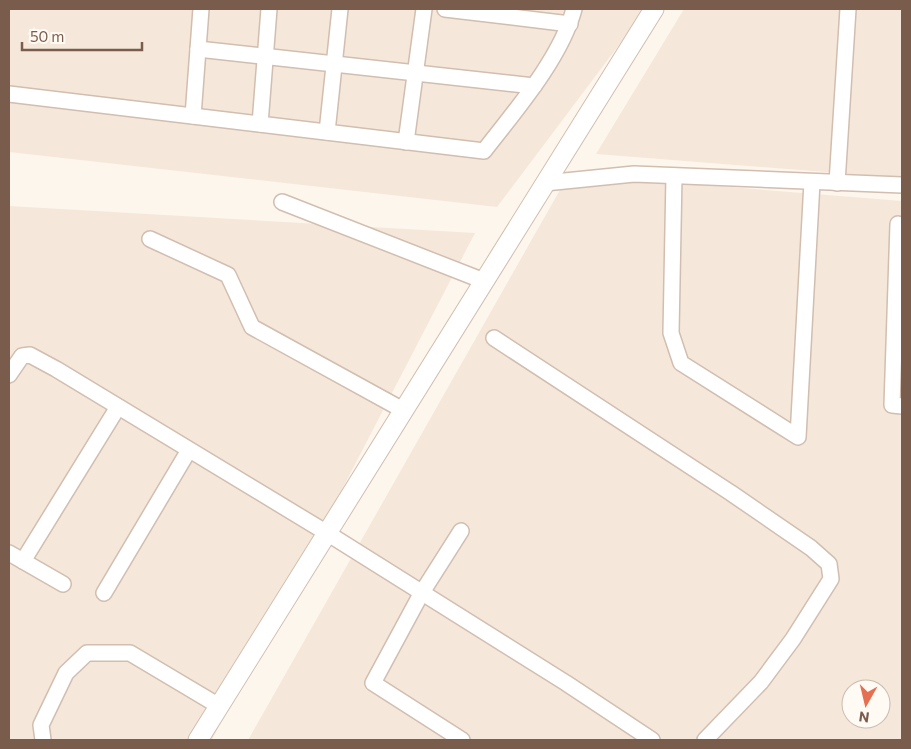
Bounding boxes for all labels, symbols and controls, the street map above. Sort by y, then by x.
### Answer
scale bar [22,20,142,52]
text: 50 m [30,27,64,45]
north arrow [841,679,891,729]
text: N [858,708,871,727]

